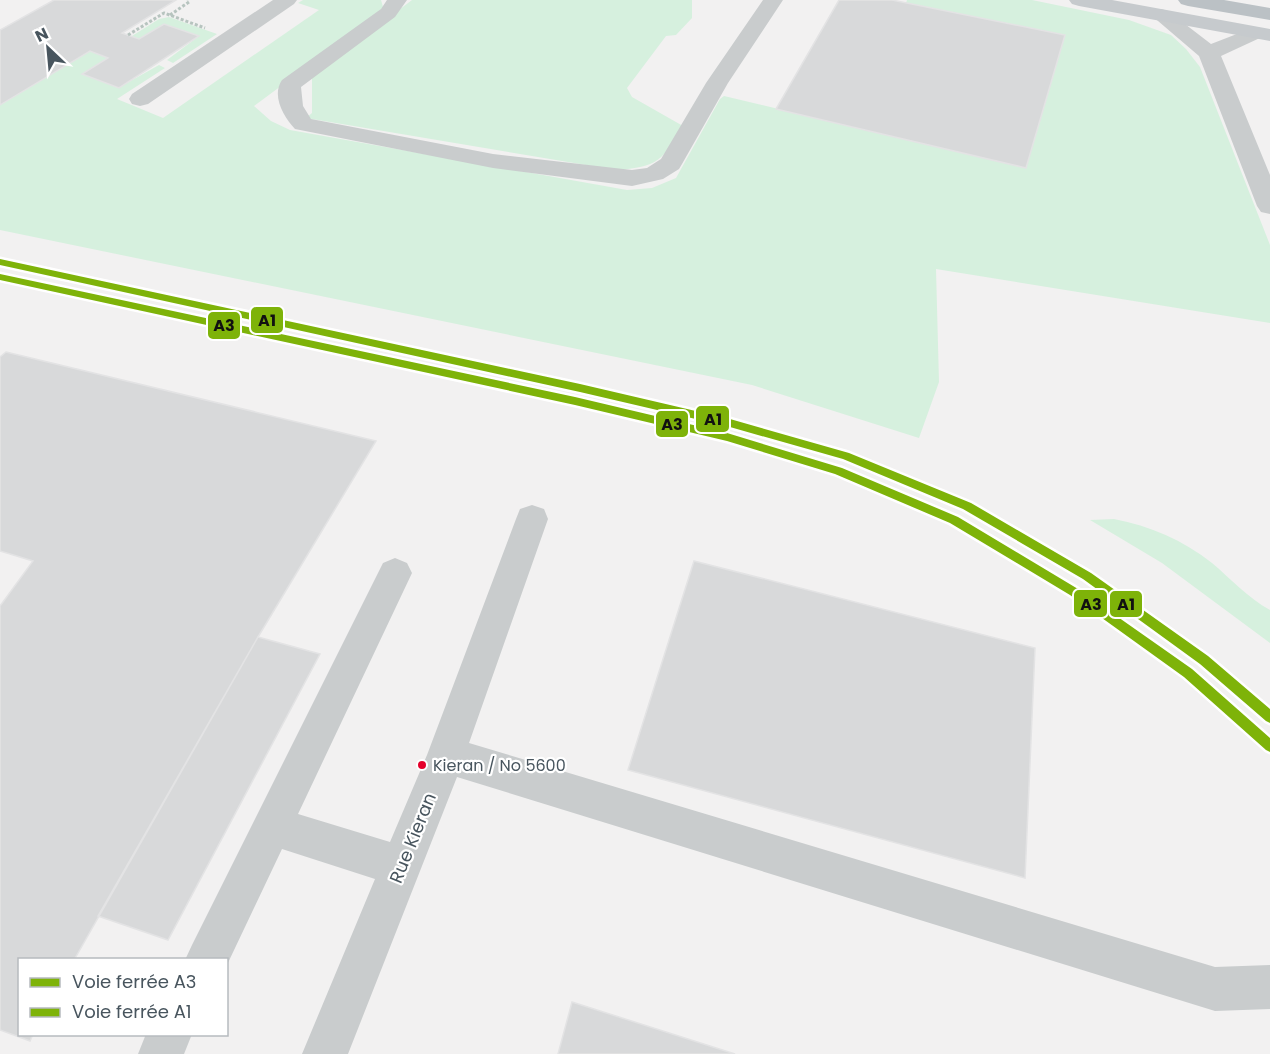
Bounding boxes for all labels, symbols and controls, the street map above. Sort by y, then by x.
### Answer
north arrow [18,18,78,78]
text: N [31,22,52,48]
line badge: A1 [250,306,284,334]
text: A1 [258,309,276,332]
line badge: A3 [207,311,241,340]
text: A3 [213,314,235,337]
line badge: A1 [695,405,730,433]
text: A1 [704,408,722,431]
line badge: A3 [655,410,689,438]
text: A3 [661,413,683,436]
line badge: A3 [1073,589,1108,618]
line badge: A1 [1109,590,1143,618]
text: A3 [1080,593,1102,616]
text: A1 [1117,593,1135,616]
place label: Kieran / No 5600 [433,754,566,777]
marker: Kieran / No 5600 [416,759,428,771]
street label: Rue Kieran [383,789,442,887]
legend [18,958,228,1036]
text: Voie ferrée A3 [72,969,196,994]
text: Voie ferrée A1 [72,999,192,1024]

